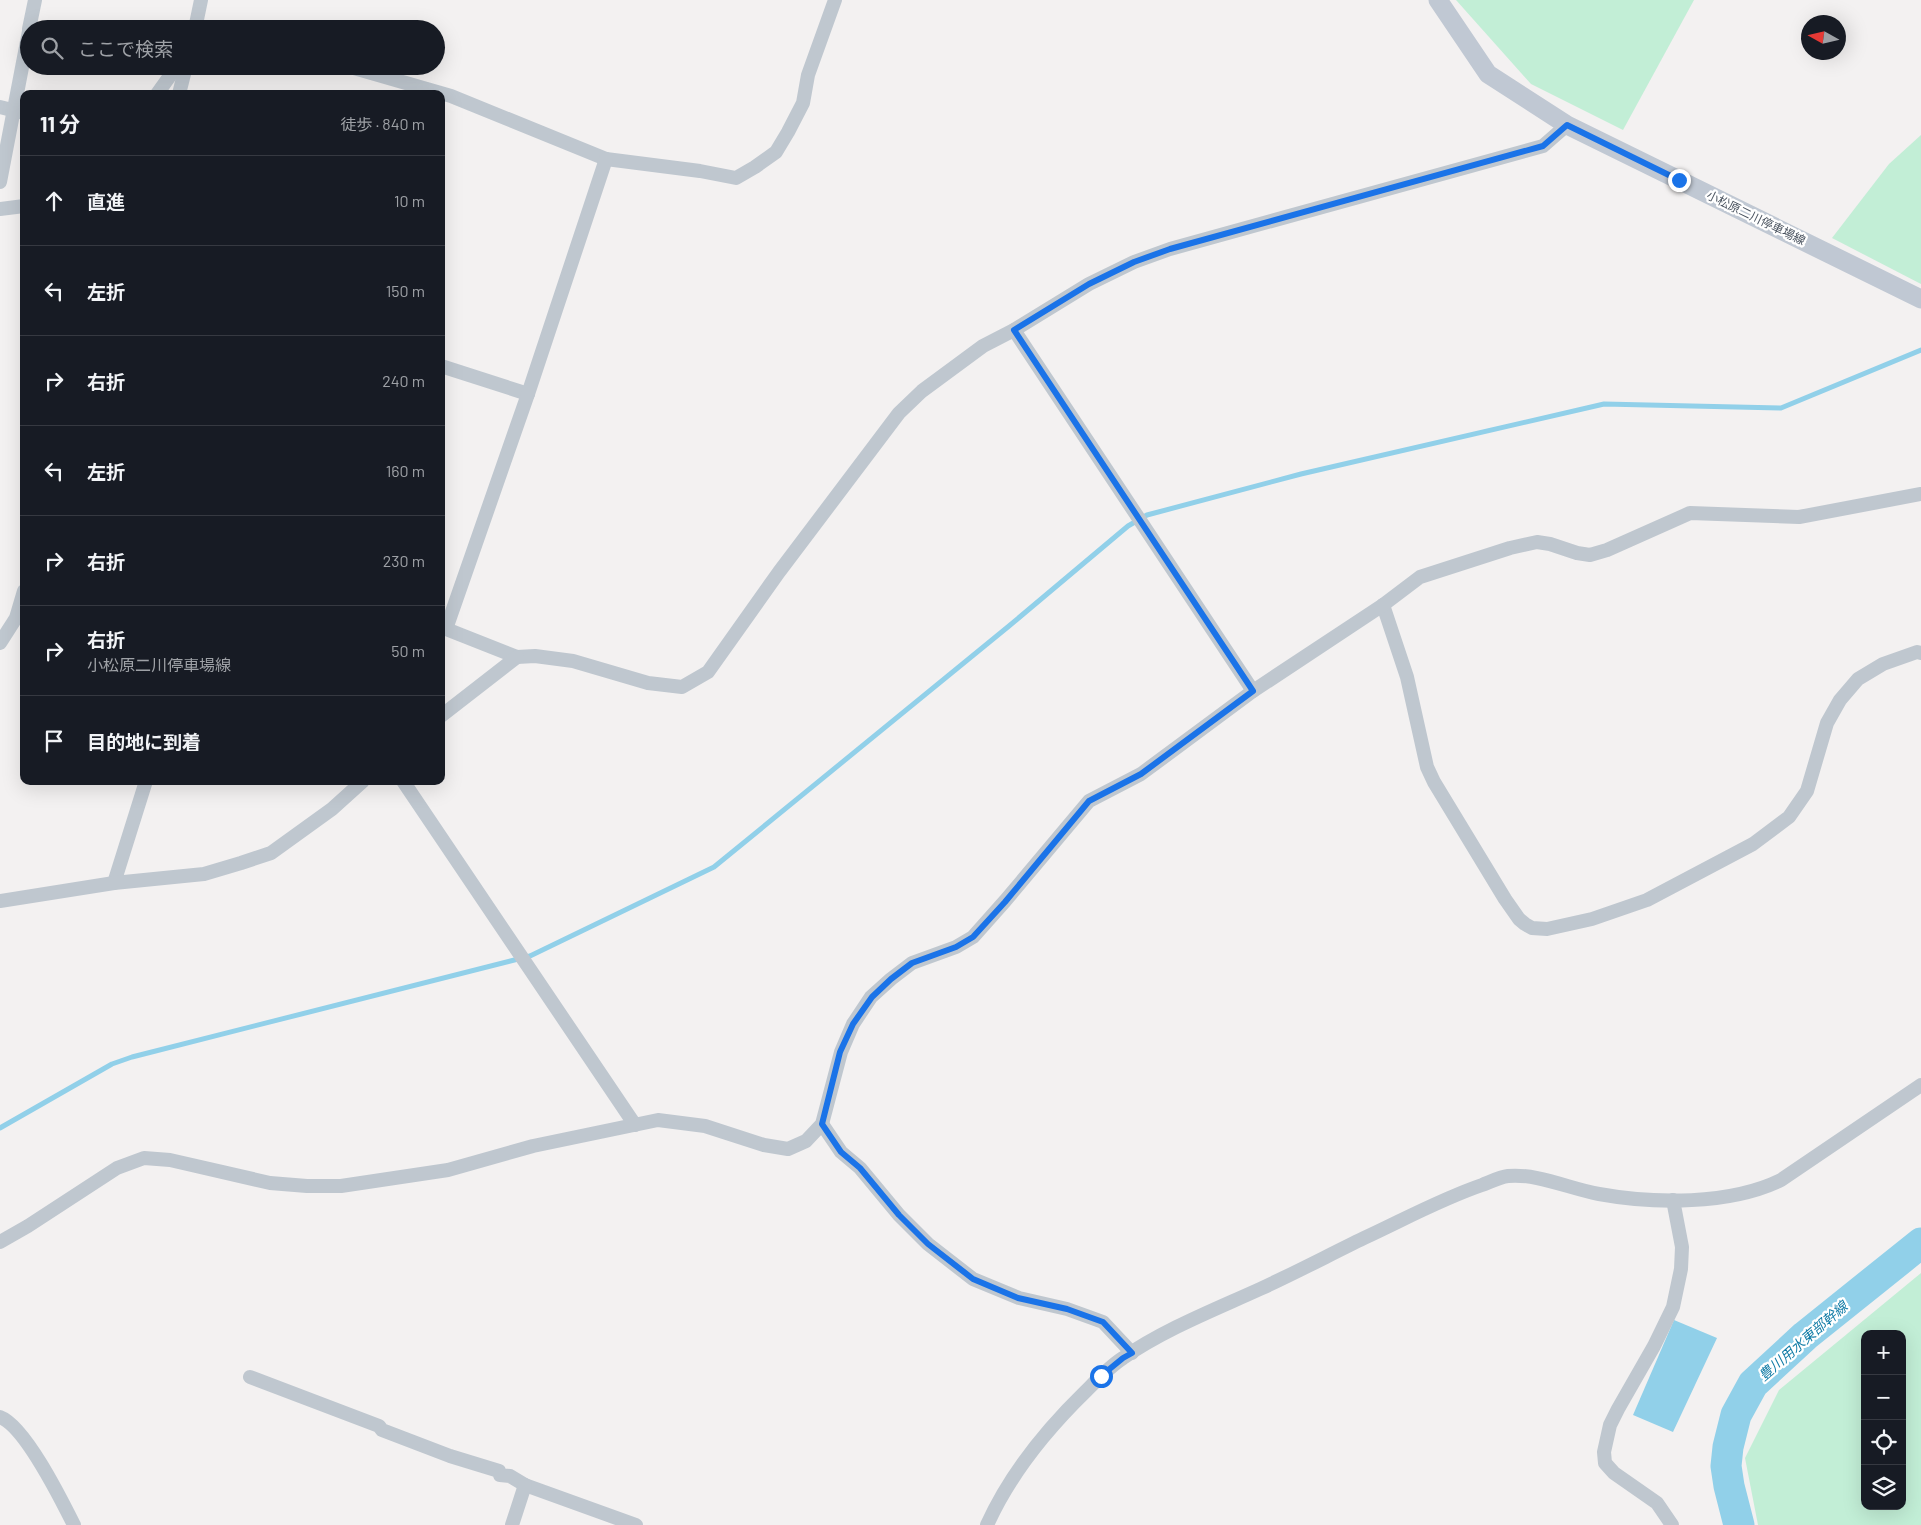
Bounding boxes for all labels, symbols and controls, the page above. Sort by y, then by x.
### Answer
north arrow [1801,15,1846,60]
search box [20,20,445,75]
icon: search [38,34,66,62]
text: ここで検索 [78,37,173,60]
text: 11 分 [40,111,80,136]
text: 徒歩 · 840 m [341,114,425,133]
route end [1668,169,1691,192]
icon: ahead [40,187,68,215]
street label: 小松原二川停車場線 [1705,187,1808,247]
text: 直進 [87,190,125,213]
text: 10 m [394,191,425,210]
icon: left [40,277,68,305]
text: 左折 [87,280,125,303]
text: 150 m [386,281,425,300]
icon: right [40,367,68,395]
text: 右折 [87,370,125,393]
text: 240 m [382,371,425,390]
icon: left [40,457,68,485]
text: 左折 [87,460,125,483]
text: 160 m [386,461,425,480]
icon: right [40,547,68,575]
text: 右折 [87,550,125,573]
text: 230 m [383,551,425,570]
text: 右折 [87,628,125,651]
icon: right [40,637,68,665]
text: 50 m [391,641,425,660]
text: 小松原二川停車場線 [87,655,231,674]
icon: arrive [40,727,68,755]
text: 目的地に到着 [87,730,201,753]
water label: 豊川用水東部幹線 [1755,1296,1852,1384]
map controls [1861,1330,1906,1510]
button: + [1861,1330,1906,1375]
route start [1090,1365,1113,1388]
button: − [1861,1375,1906,1420]
button: locate [1861,1420,1906,1465]
button: layers [1861,1465,1906,1510]

